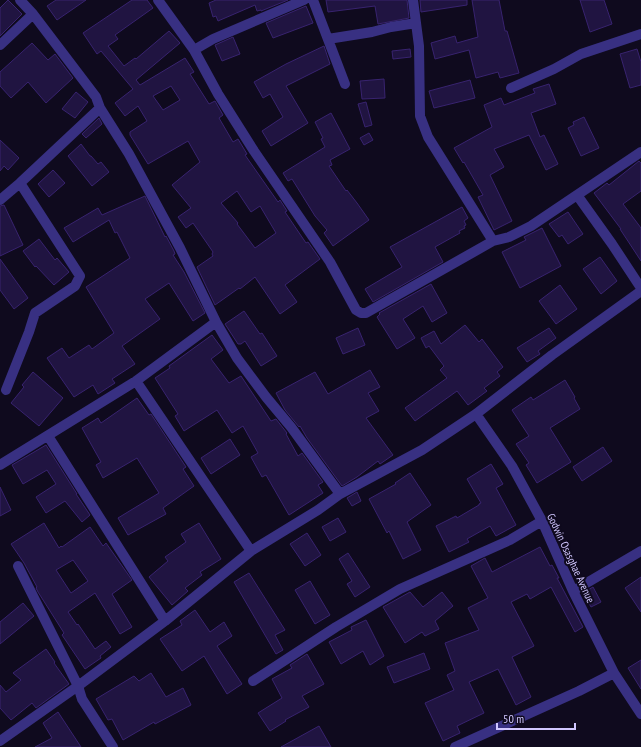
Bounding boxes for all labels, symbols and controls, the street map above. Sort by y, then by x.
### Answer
street label: Godwin Osasghae Avenue [544,511,598,605]
scale bar [497,705,575,731]
text: 50 m [503,711,524,726]

